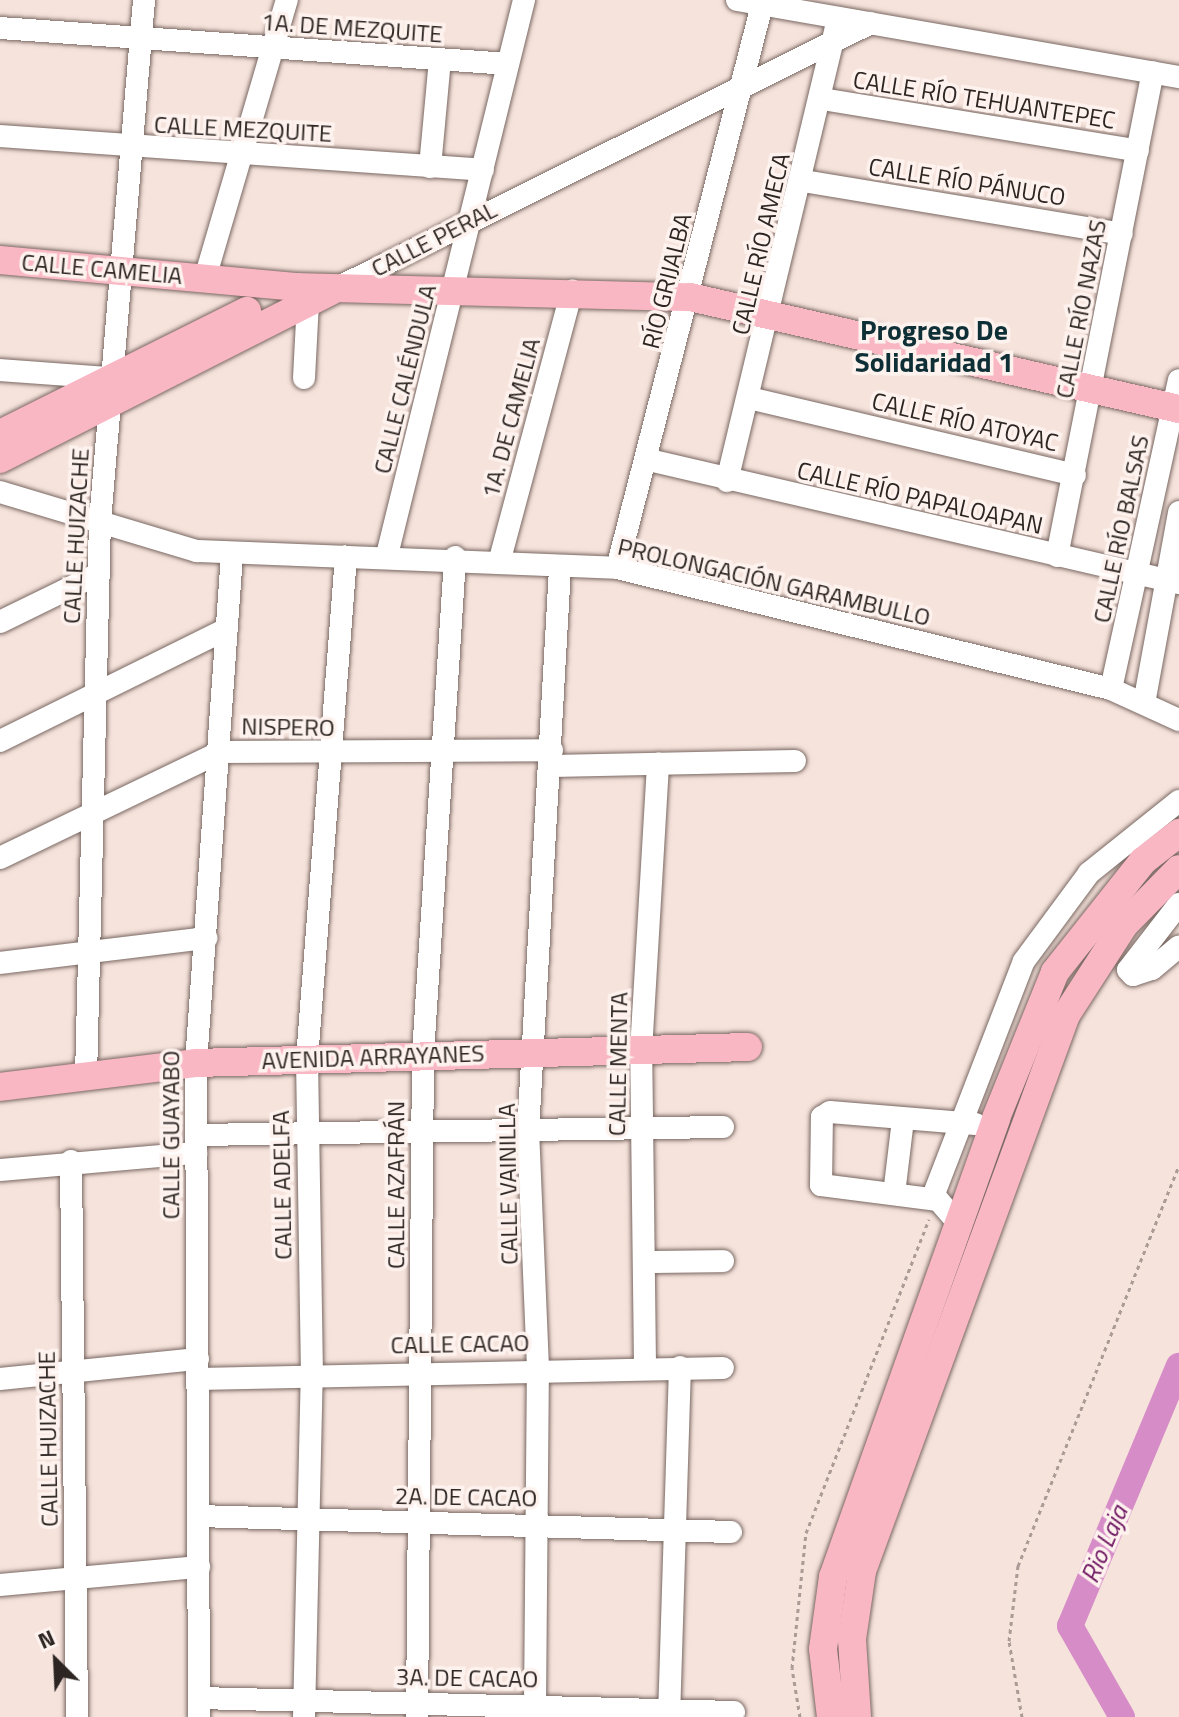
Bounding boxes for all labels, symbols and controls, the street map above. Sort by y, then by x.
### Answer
street label: 1A. DE MEZQUITE [260,7,444,49]
street label: CALLE RÍO TEHUANTEPEC [851,65,1117,135]
street label: CALLE MEZQUITE [153,110,333,148]
street label: CALLE RÍO AMECA [726,150,796,338]
street label: CALLE RÍO PÁNUCO [867,152,1067,212]
street label: CALLE PERAL [367,195,501,283]
street label: RÍO GRIJALBA [636,210,698,352]
street label: CALLE RÍO NAZAS [1050,217,1112,401]
street label: CALLE CAMELIA [20,248,184,290]
street label: CALLE CALÉNDULA [368,281,442,477]
district label: Progreso De Solidaridad 1 [854,313,1014,379]
street label: 1A. DE CAMELIA [476,335,546,501]
street label: CALLE RÍO ATOYAC [869,387,1061,457]
street label: CALLE RÍO BALSAS [1087,433,1155,625]
street label: CALLE HUIZACHE [57,447,95,625]
street label: CALLE RÍO PAPALOAPAN [794,456,1046,540]
street label: PROLONGACIÓN GARAMBULLO [615,532,933,632]
street label: NISPERO [241,712,335,742]
street label: CALLE MENTA [602,992,634,1136]
street label: AVENIDA ARRAYANES [261,1039,485,1075]
street label: CALLE GUAYABO [157,1051,185,1219]
street label: CALLE AZAFRÁN [382,1101,410,1269]
street label: CALLE VAINILLA [492,1103,524,1265]
street label: CALLE ADELFA [266,1110,298,1260]
street label: CALLE CACAO [390,1328,530,1360]
street label: CALLE HUIZACHE [32,1351,64,1527]
street label: 2A. DE CACAO [395,1481,537,1513]
water label: Rio Laja [1074,1501,1134,1587]
text: N [32,1620,60,1658]
north arrow [16,1621,96,1701]
street label: 3A. DE CACAO [396,1662,538,1694]

